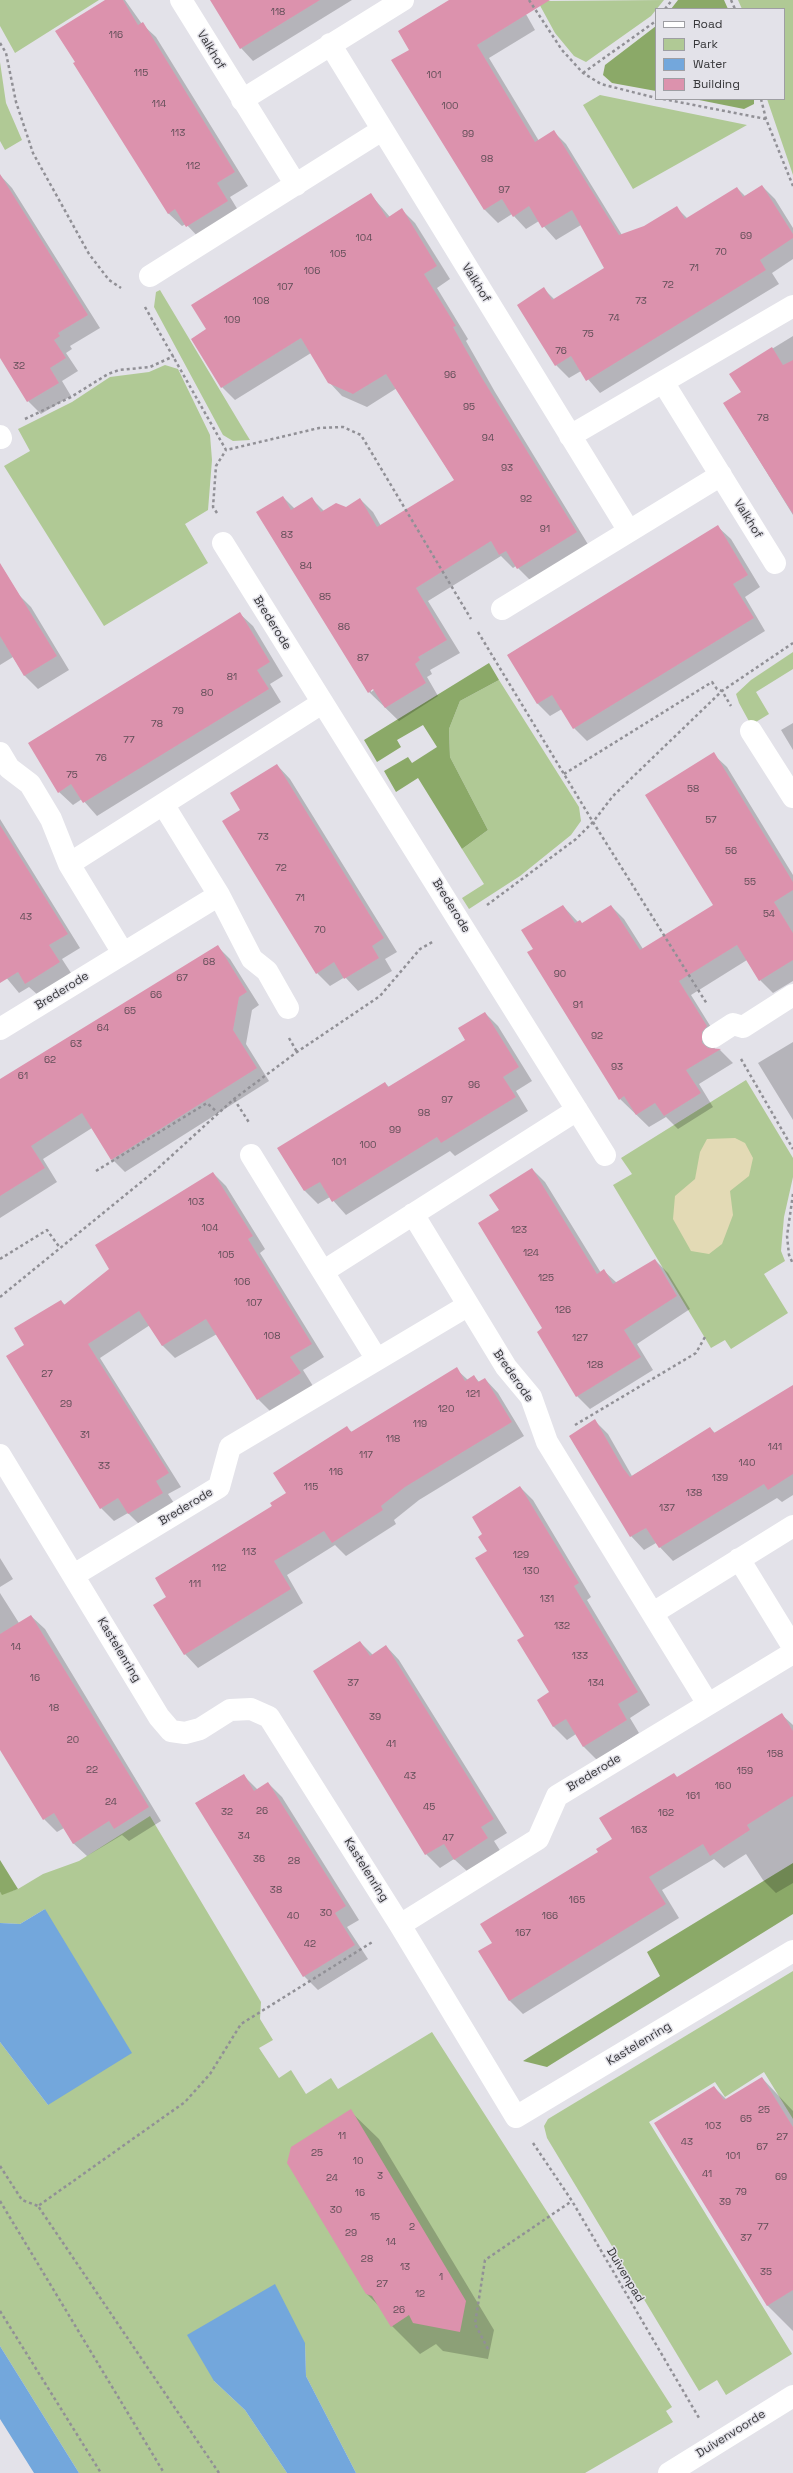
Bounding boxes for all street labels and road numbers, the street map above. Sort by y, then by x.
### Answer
street label: Valkhof [194,28,228,72]
street label: Valkhof [458,261,494,305]
street label: Valkhof [730,497,766,541]
street label: Brederode [250,593,294,653]
street label: Brederode [429,876,473,936]
street label: Brederode [32,969,92,1013]
street label: Brederode [490,1347,536,1405]
street label: Brederode [156,1485,216,1529]
street label: Kastelenring [94,1615,144,1685]
street label: Brederode [564,1751,624,1795]
street label: Kastelenring [341,1835,391,1905]
street label: Kastelenring [604,2019,674,2069]
street label: Duivenpad [603,2245,647,2305]
street label: Duivenvoorde [694,2407,768,2461]

